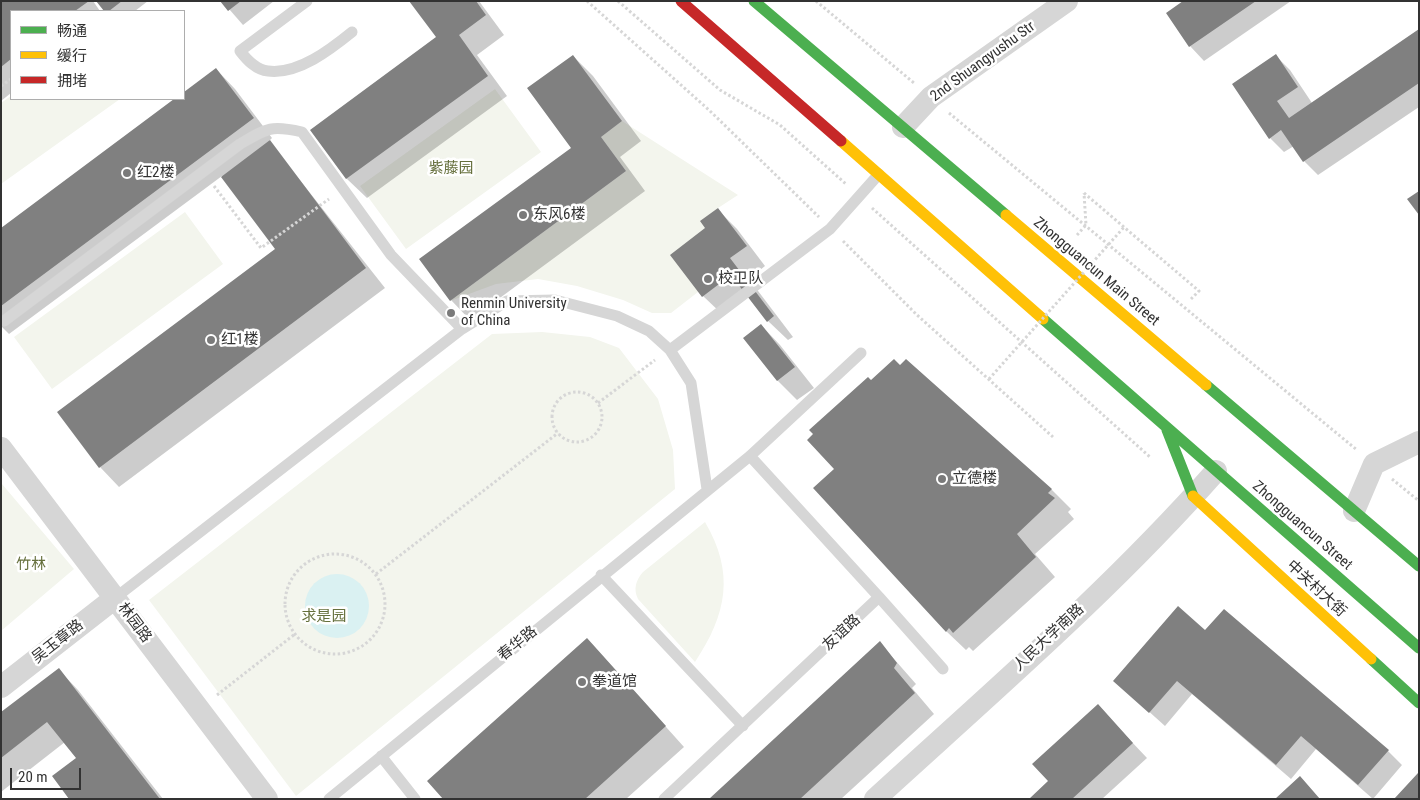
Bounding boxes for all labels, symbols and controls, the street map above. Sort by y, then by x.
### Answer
legend [10,10,185,100]
street label: 2nd Shuangyushu Str [927,18,1039,106]
text: 畅通 [57,22,87,40]
text: 缓行 [57,47,87,65]
text: 拥堵 [57,72,87,90]
park label: 紫藤园 [429,160,473,178]
place label: 红2楼 [137,164,174,182]
marker: 红2楼 [121,167,133,179]
place label: 东风6楼 [533,206,585,224]
marker: 东风6楼 [517,209,529,221]
street label: Zhongguancun Main Street [1029,214,1163,330]
place label: 校卫队 [718,270,763,288]
marker: 校卫队 [702,273,714,285]
place label: Renmin University of China [461,295,567,330]
marker: Renmin University of China [445,307,457,319]
place label: 红1楼 [221,331,258,349]
marker: 红1楼 [205,334,217,346]
place label: 立德楼 [952,470,997,488]
marker: 立德楼 [936,473,948,485]
street label: Zhongguancun Street [1248,478,1356,574]
park label: 竹林 [16,556,46,574]
street label: 中关村大街 [1282,557,1350,621]
street label: 林园路 [113,600,155,646]
street label: 人民大学南路 [1010,601,1088,675]
park label: 求是园 [302,608,346,626]
street label: 友谊路 [819,611,865,655]
street label: 吴玉章路 [29,616,87,668]
street label: 春华路 [495,623,541,665]
place label: 拳道馆 [592,673,637,691]
marker: 拳道馆 [576,676,588,688]
scale bar [12,758,84,790]
text: 20 m [18,768,48,786]

